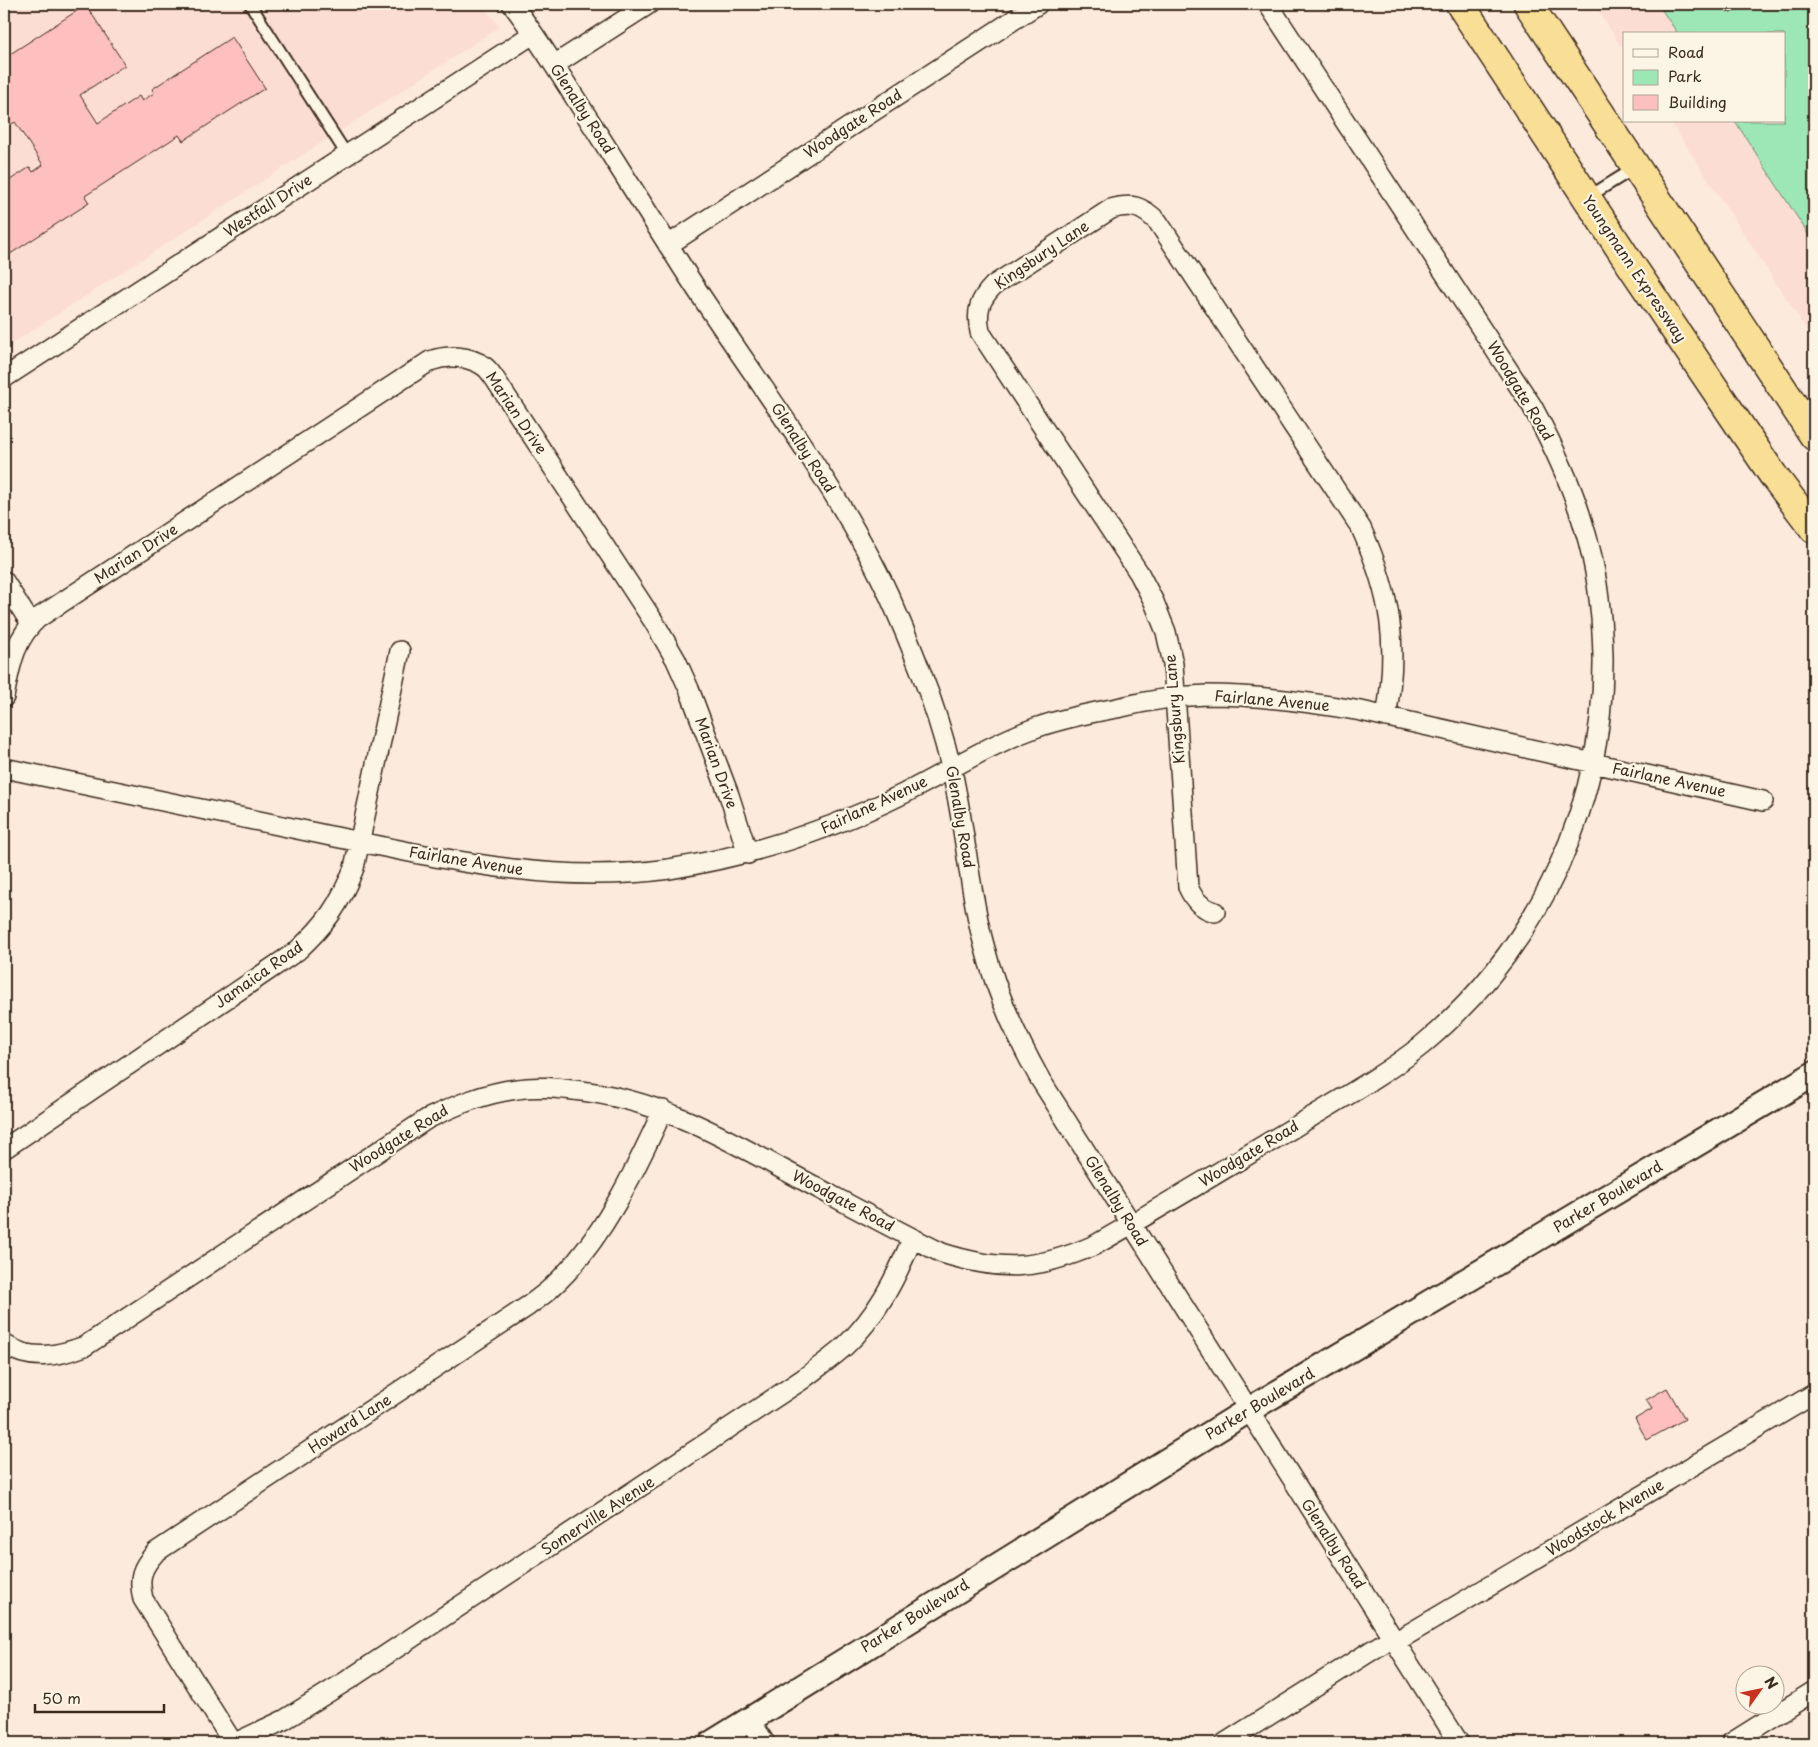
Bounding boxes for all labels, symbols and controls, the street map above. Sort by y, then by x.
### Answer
legend [1623,32,1786,122]
text: Road [1668,40,1704,63]
street label: Glenalby Road [545,58,621,158]
text: Park [1668,64,1702,87]
street label: Woodgate Road [799,82,906,163]
text: Building [1668,90,1727,113]
street label: Westfall Drive [218,167,316,242]
street label: Youngmann Expressway [1577,190,1693,346]
street label: Kingsbury Lane [989,214,1093,294]
street label: Woodgate Road [1482,336,1560,445]
street label: Marian Drive [481,366,554,458]
street label: Glenalby Road [766,397,842,497]
street label: Marian Drive [89,517,182,588]
street label: Kingsbury Lane [1157,653,1190,765]
street label: Fairlane Avenue [1214,683,1331,716]
street label: Marian Drive [690,714,745,811]
street label: Fairlane Avenue [1610,755,1728,802]
street label: Glenalby Road [941,764,982,870]
street label: Fairlane Avenue [816,769,931,838]
street label: Fairlane Avenue [407,839,525,880]
street label: Jamaica Road [209,935,307,1013]
street label: Woodgate Road [344,1098,452,1177]
street label: Woodgate Road [1194,1114,1303,1192]
street label: Glenalby Road [1080,1150,1154,1250]
street label: Parker Boulevard [1548,1154,1666,1238]
street label: Woodgate Road [788,1163,899,1236]
street label: Parker Boulevard [1200,1361,1318,1445]
street label: Howard Lane [303,1387,395,1458]
street label: Somerville Avenue [536,1469,658,1560]
street label: Woodstock Avenue [1541,1472,1667,1561]
street label: Glenalby Road [1296,1493,1372,1593]
street label: Parker Boulevard [856,1572,973,1657]
north arrow [1736,1664,1786,1714]
text: N [1759,1672,1783,1693]
scale bar [35,1682,164,1714]
text: 50 m [42,1686,81,1709]

